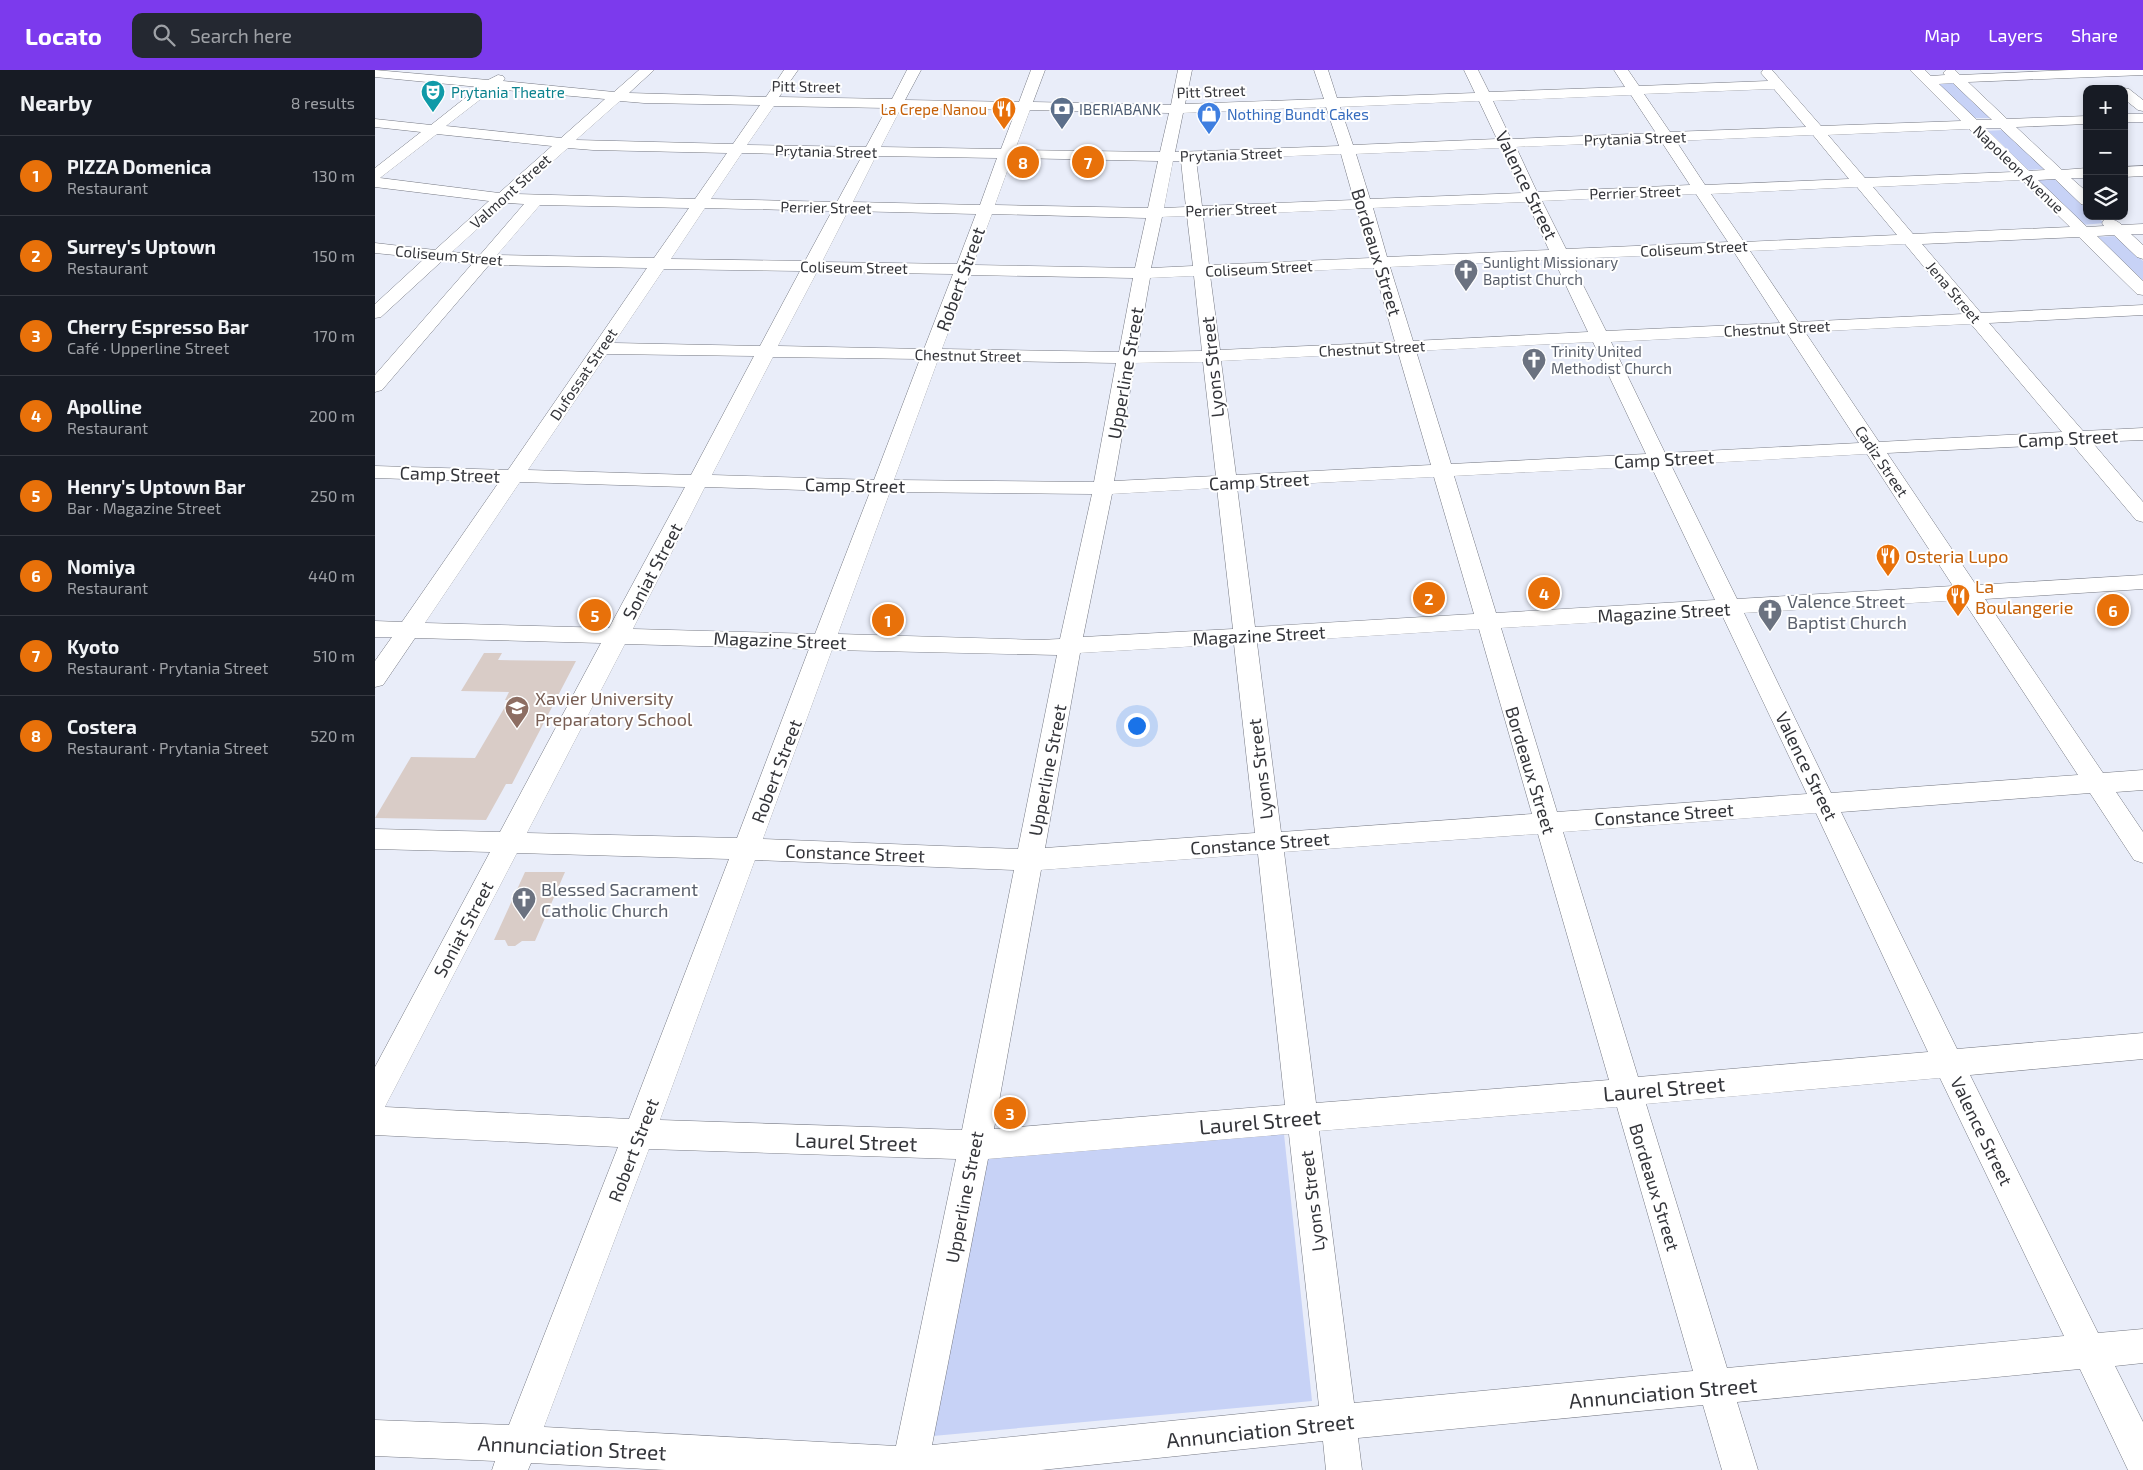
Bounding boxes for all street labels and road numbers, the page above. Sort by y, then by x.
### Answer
street label: Pitt Street [771,76,841,96]
street label: Pitt Street [1176,81,1246,101]
street label: Napoleon Avenue [1970,121,2068,217]
street label: Valence Street [1491,127,1563,243]
street label: Prytania Street [1583,127,1687,149]
street label: Prytania Street [775,141,878,161]
street label: Prytania Street [1179,143,1283,165]
street label: Valmont Street [466,150,554,232]
street label: Perrier Street [1589,181,1681,203]
street label: Bordeaux Street [1347,186,1407,319]
street label: Perrier Street [780,197,872,217]
street label: Perrier Street [1185,198,1277,220]
street label: Robert Street [931,224,989,334]
street label: Coliseum Street [1640,236,1748,260]
street label: Coliseum Street [395,241,504,269]
street label: Coliseum Street [1205,256,1313,280]
street label: Coliseum Street [800,257,908,277]
street label: Jena Street [1923,257,1985,327]
street label: Upperline Street [1103,305,1147,441]
street label: Lyons Street [1196,315,1228,419]
street label: Chestnut Street [1723,316,1831,340]
street label: Dufossat Street [546,324,620,423]
street label: Chestnut Street [1318,336,1426,360]
street label: Chestnut Street [915,345,1022,365]
street label: Cadiz Street [1852,422,1912,500]
street label: Camp Street [2017,424,2119,452]
street label: Camp Street [1613,445,1715,473]
street label: Camp Street [399,461,501,487]
street label: Camp Street [1208,467,1310,495]
street label: Camp Street [805,473,906,497]
street label: Soniat Street [617,519,687,623]
street label: Magazine Street [1597,598,1731,626]
street label: Magazine Street [1192,621,1326,649]
street label: Magazine Street [713,627,847,653]
street label: Upperline Street [1023,702,1071,838]
street label: Bordeaux Street [1501,704,1561,837]
street label: Valence Street [1771,708,1843,824]
street label: Robert Street [746,716,806,826]
street label: Lyons Street [1243,717,1277,821]
street label: Constance Street [1594,798,1735,830]
street label: Constance Street [1190,827,1331,859]
street label: Constance Street [785,840,925,866]
street label: Soniat Street [428,877,498,981]
street label: Laurel Street [1602,1070,1726,1106]
street label: Valence Street [1946,1073,2018,1189]
street label: Robert Street [603,1095,663,1205]
street label: Laurel Street [1198,1103,1322,1139]
street label: Bordeaux Street [1625,1121,1685,1254]
street label: Laurel Street [794,1126,918,1156]
street label: Upperline Street [940,1129,988,1265]
street label: Lyons Street [1295,1149,1329,1253]
street label: Annunciation Street [1568,1371,1758,1413]
street label: Annunciation Street [1165,1408,1355,1452]
street label: Annunciation Street [477,1430,667,1464]

